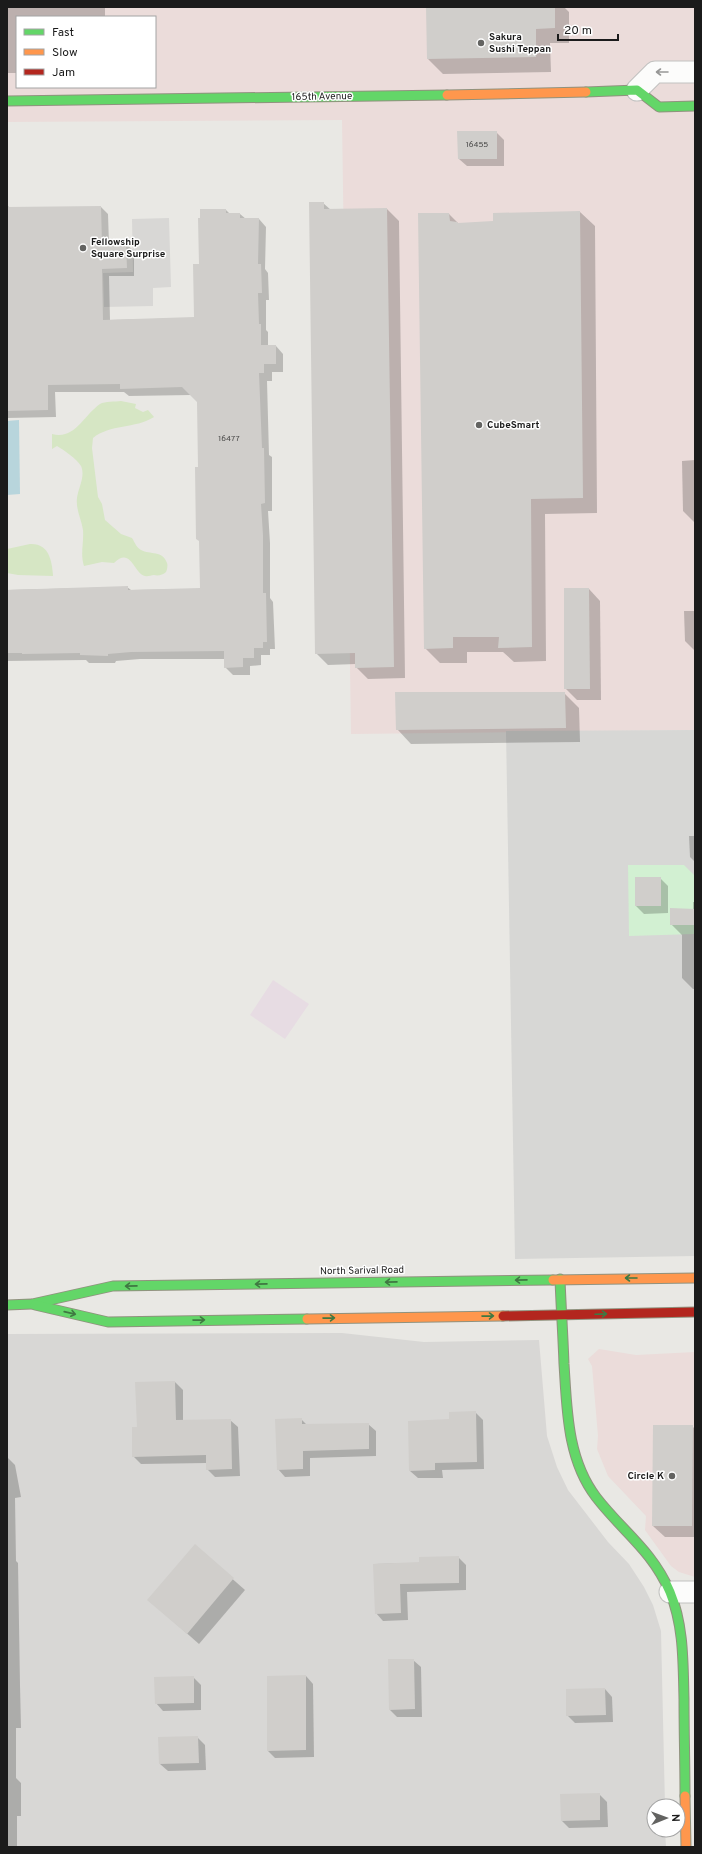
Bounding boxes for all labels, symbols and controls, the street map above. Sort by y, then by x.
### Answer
legend [16,16,156,88]
scale bar [558,16,618,42]
text: 20 m [564,23,592,39]
text: Fast [52,25,74,41]
place label: Sakura Sushi Teppan [489,31,551,56]
marker: Sakura Sushi Teppan [476,38,486,48]
text: Slow [52,45,78,61]
text: Jam [52,65,75,81]
one-way arrow [656,68,669,76]
street label: 165th Avenue [292,90,352,104]
house number: 16455 [466,140,488,150]
place label: Fellowship Square Surprise [91,236,166,261]
marker: Fellowship Square Surprise [78,243,88,253]
place label: CubeSmart [487,419,539,432]
marker: CubeSmart [474,420,484,430]
house number: 16477 [218,434,240,444]
street label: North Sarival Road [320,1264,404,1278]
one-way arrow [625,1274,638,1282]
one-way arrow [515,1276,528,1283]
one-way arrow [385,1278,398,1286]
one-way arrow [255,1280,268,1288]
one-way arrow [125,1282,138,1290]
one-way arrow [63,1309,76,1317]
one-way arrow [594,1310,607,1318]
one-way arrow [481,1312,494,1320]
one-way arrow [322,1315,335,1322]
one-way arrow [192,1316,205,1324]
place label: Circle K [627,1470,664,1483]
marker: Circle K [667,1471,677,1481]
north arrow [646,1798,686,1838]
text: N [668,1814,682,1822]

